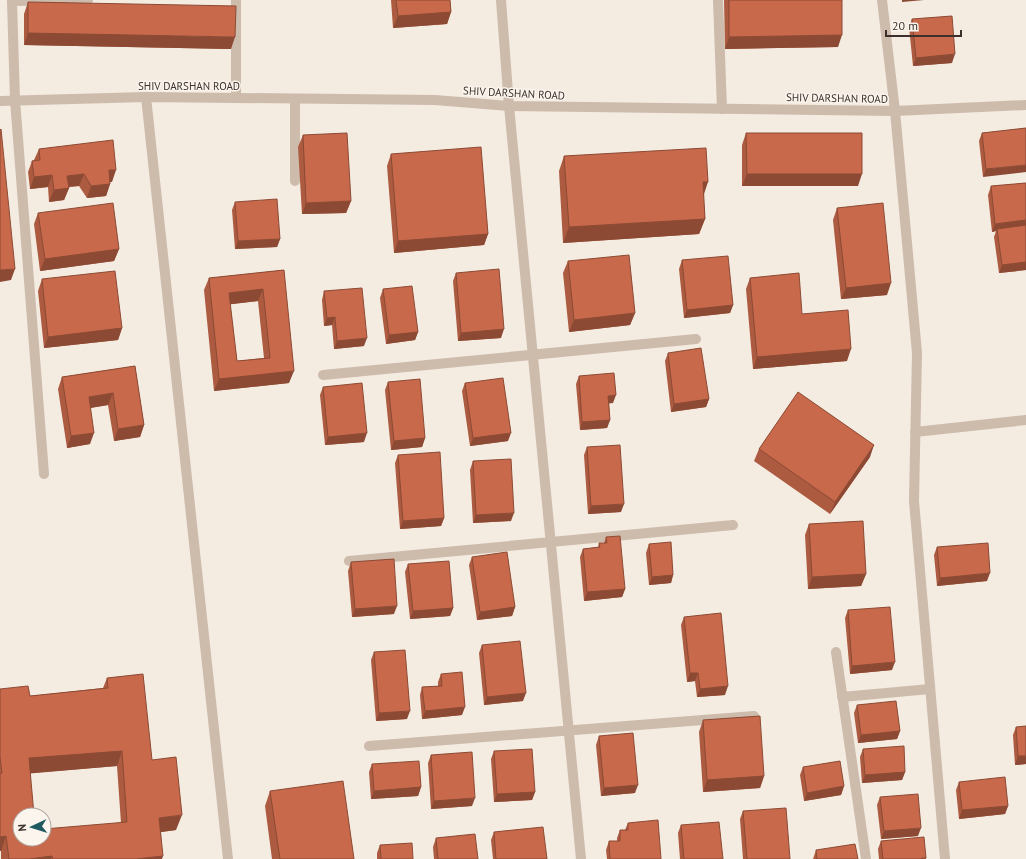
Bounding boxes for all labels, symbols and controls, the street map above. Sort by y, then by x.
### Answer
scale bar [886,12,961,38]
text: 20 m [892,18,918,33]
street label: SHIV DARSHAN ROAD [138,79,240,93]
street label: SHIV DARSHAN ROAD [463,83,565,103]
street label: SHIV DARSHAN ROAD [786,90,888,106]
north arrow [12,807,52,847]
text: N [15,824,29,832]

